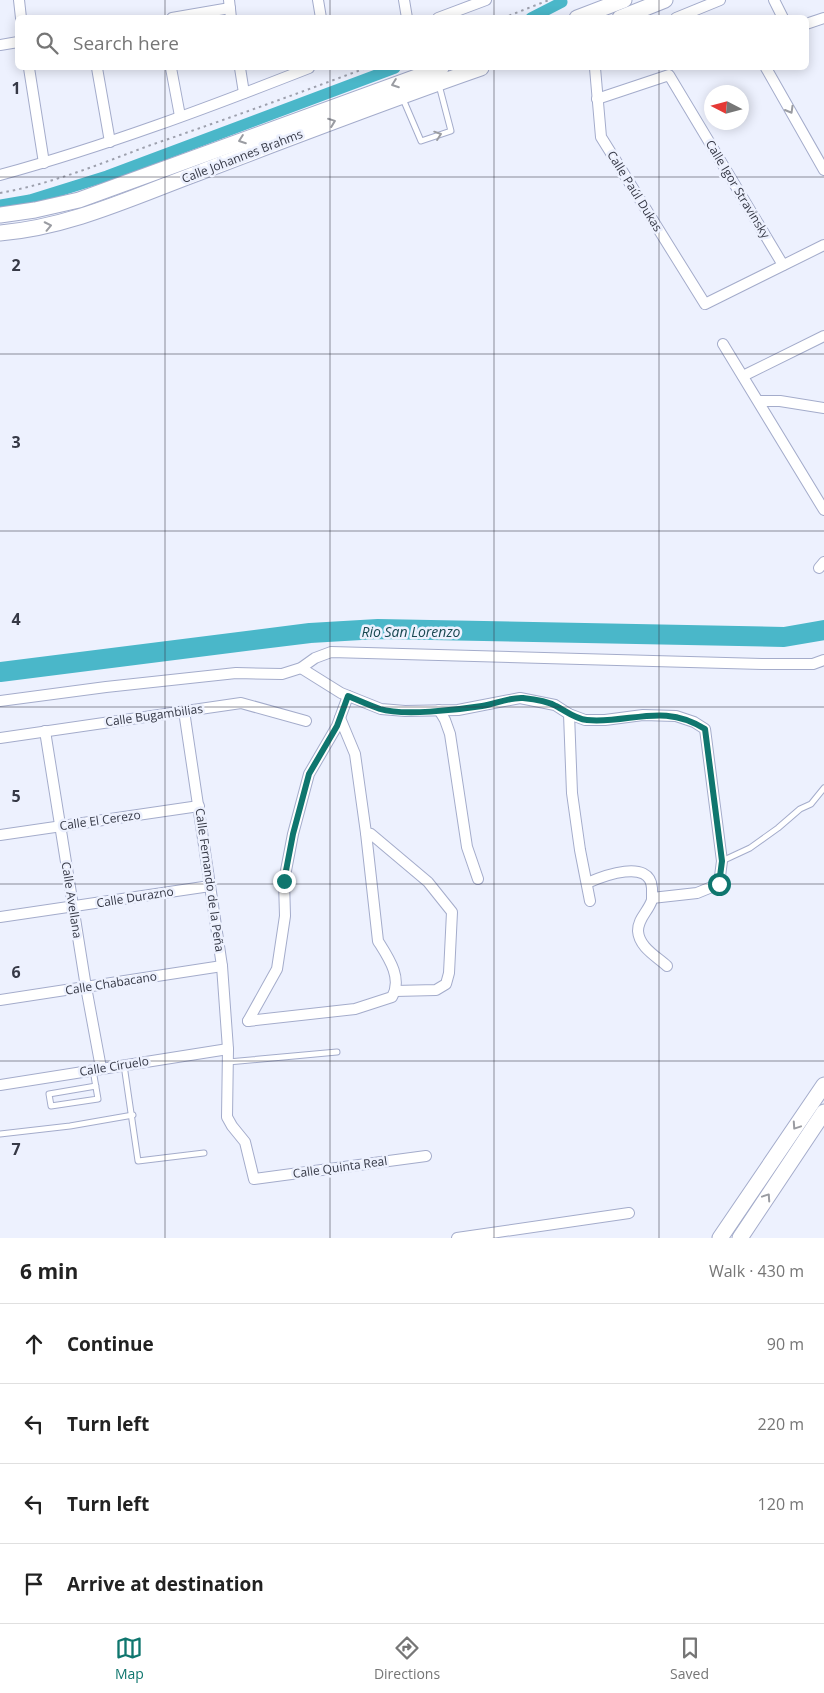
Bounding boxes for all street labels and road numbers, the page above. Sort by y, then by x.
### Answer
street label: Calle Johannes Brahms [179,125,305,187]
street label: Calle Igor Stravinsky [702,137,775,242]
street label: Calle Paúl Dukas [603,147,667,235]
street label: Calle Bugambilias [104,700,204,730]
street label: Calle El Cerezo [58,806,142,834]
street label: Calle Fernando de la Peña [191,807,229,953]
street label: Calle Avellana [58,861,86,939]
street label: Calle Durazno [95,883,175,911]
street label: Calle Chabacano [64,967,158,999]
street label: Calle Ciruelo [78,1052,150,1080]
street label: Calle Quinta Real [292,1152,388,1182]

